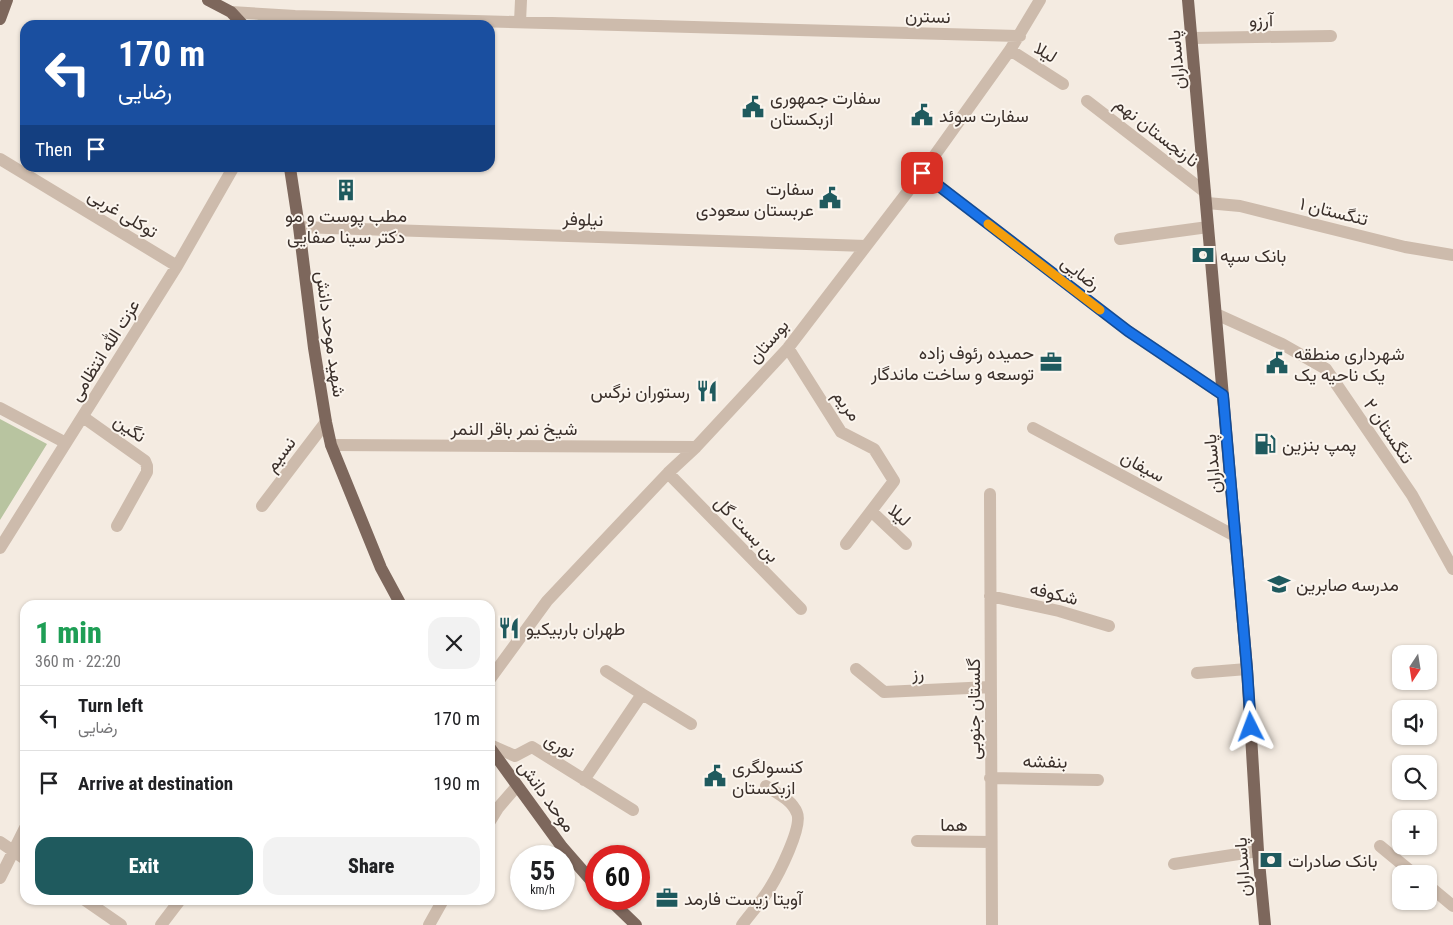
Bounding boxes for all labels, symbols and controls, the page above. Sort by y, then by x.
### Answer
street label: نسترن [905,5,951,28]
street label: آرزو [1249,9,1275,32]
street label: پاسداران [1163,29,1191,91]
text: 170 m [118,34,205,75]
street label: لیلا [1031,37,1061,67]
icon: left [35,40,100,105]
text: رضایی [118,79,172,104]
place label: سفارت جمهوری ازبکستان [770,87,881,130]
street label: نارنجستان نهم [1110,93,1203,173]
public building icon: سفارت جمهوری ازبکستان [740,94,766,120]
public building icon: سفارت سوئد [909,102,935,128]
place label: سفارت سوئد [939,105,1029,127]
icon: arrive [82,135,110,163]
text: Then [35,138,72,161]
pin [901,152,943,194]
icon: arrive [908,159,936,187]
building icon: مطب پوست و مو دکتر سینا صفایی [333,177,359,203]
place label: سفارت عربستان سعودی [696,178,814,221]
street label: توکلی غربی [84,184,162,243]
public building icon: سفارت عربستان سعودی [817,185,843,211]
street label: تنگستان ۱ [1298,192,1370,230]
place label: مطب پوست و مو دکتر سینا صفایی [285,205,407,248]
street label: نیلوفر [561,208,604,231]
bank icon: بانک سپه [1190,242,1216,268]
place label: بانک سپه [1220,245,1286,268]
street label: رضایی [1056,251,1105,296]
street label: شهید موحد دانش [311,270,350,398]
street label: عزت الله انتظامی [64,295,144,405]
street label: بوستان [743,315,794,368]
place label: حمیده رئوف زاده توسعه و ساخت ماندگار [870,342,1034,385]
place label: شهرداری منطقه یک ناحیه یک [1294,343,1405,385]
office icon: حمیده رئوف زاده توسعه و ساخت ماندگار [1038,349,1064,375]
public building icon: شهرداری منطقه یک ناحیه یک [1264,350,1290,376]
restaurant icon: رستوران نرگس [694,378,720,404]
place label: رستوران نرگس [591,381,690,403]
street label: مریم [827,385,865,426]
street label: تنگستان ۲ [1360,395,1418,467]
street label: نگین [109,410,150,447]
street label: شیخ نمر باقر النمر [450,418,577,441]
fuel station icon: پمپ بنزین [1252,431,1278,457]
street label: نسیم [260,432,302,477]
street label: پاسداران [1199,433,1227,495]
place label: پمپ بنزین [1282,434,1356,457]
street label: سیفان [1118,446,1168,486]
street label: بن بست گل [710,492,784,567]
street label: لیلا [885,500,915,530]
school or university icon: مدرسه صابرین [1266,571,1292,597]
place label: مدرسه صابرین [1296,574,1399,596]
street label: شکوفه [1027,577,1080,610]
text: 1 min [35,615,102,650]
restaurant icon: طهران باربیکیو [496,615,522,641]
button: close [428,617,480,669]
place label: طهران باربیکیو [526,618,625,640]
north arrow [1392,645,1438,690]
map controls [1392,645,1437,910]
text: 360 m · 22:20 [35,652,121,671]
street label: گلستان جنوبی [963,658,985,760]
street label: رز [910,662,925,685]
text: Turn left [78,694,143,717]
position arrow [1224,700,1276,752]
button: sound [1392,700,1437,745]
icon: left [35,704,63,732]
text: 170 m [433,707,480,730]
text: رضایی [78,718,117,737]
street label: نوری [540,728,579,763]
street label: بنفشه [1022,750,1068,772]
button: search [1392,755,1437,800]
street label: موحد دانش [513,756,580,837]
place label: کنسولگری ازبکستان [732,756,803,799]
public building icon: کنسولگری ازبکستان [702,763,728,789]
icon: arrive [35,769,63,797]
text: Arrive at destination [78,772,233,795]
text: 190 m [433,772,480,795]
button: + [1392,810,1437,855]
street label: هما [940,814,968,835]
street label: پاسداران [1229,836,1257,897]
button: Exit [35,837,253,895]
button: Share [263,837,480,895]
speed limit sign: 60 [585,845,650,910]
bank icon: بانک صادرات [1258,847,1284,873]
place label: بانک صادرات [1288,850,1377,872]
text: 55 [530,857,555,886]
button: − [1392,865,1437,910]
text: km/h [530,883,555,897]
office icon: آویتا زیست فارمد [654,885,680,911]
place label: آویتا زیست فارمد [684,888,804,910]

